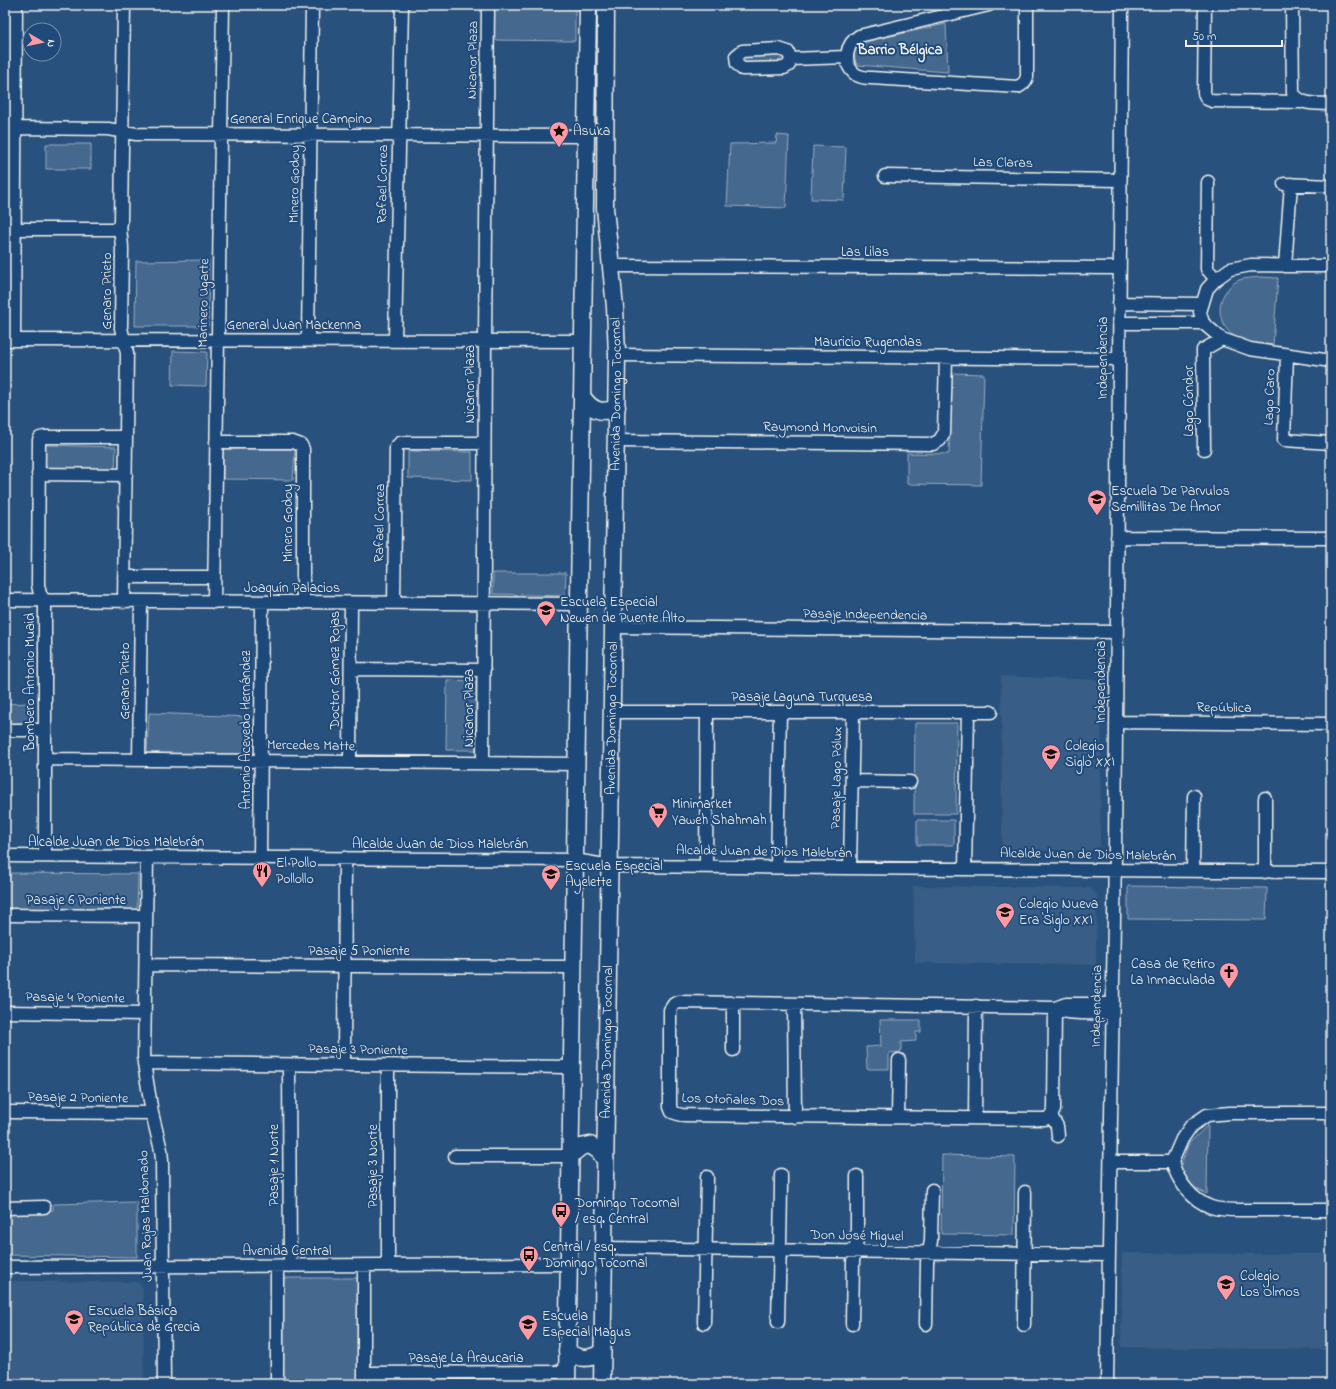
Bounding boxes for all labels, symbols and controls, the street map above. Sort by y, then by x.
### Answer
street label: Nicanor Plaza [462,21,484,99]
north arrow [22,22,62,62]
scale bar [1186,22,1282,48]
text: 50 m [1192,28,1216,46]
text: N [42,38,59,48]
district label: Barrio Bélgica [856,39,943,63]
street label: General Enrique Campino [230,109,372,130]
place icon: Asuka [548,120,570,148]
place label: Asuka [573,121,610,142]
street label: Minero Godoy [284,144,307,223]
street label: Rafael Correa [372,144,394,224]
street label: Las Claras [973,152,1033,174]
street label: Las Lilas [841,242,889,263]
street label: Genaro Prieto [97,252,118,330]
street label: Marinero Ugarte [193,257,216,348]
street label: General Juan Mackenna [227,315,361,336]
street label: Avenida Domingo Tocornal [605,317,628,471]
street label: Independencia [1093,317,1114,399]
street label: Mauricio Rugendas [814,332,922,354]
street label: Nicanor Plaza [460,345,481,423]
street label: Lago Cóndor [1179,365,1201,437]
street label: Lago Caro [1259,368,1282,426]
street label: Raymond Monvoisin [763,417,877,440]
place label: Escuela De Parvulos Semillitas De Amor [1111,481,1230,518]
street label: Rafael Correa [369,483,391,563]
street label: Minero Godoy [278,484,300,562]
school or university icon: Escuela De Parvulos Semillitas De Amor [1086,488,1108,516]
street label: Joaquín Palacios [244,578,340,599]
place label: Escuela Especial Newen de Puente Alto [560,592,685,629]
school or university icon: Escuela Especial Newen de Puente Alto [535,599,557,627]
street label: Pasaje Independencia [803,603,927,627]
street label: Doctor Gómez Rojas [325,611,346,730]
street label: Bombero Antonio Muaid [20,613,41,752]
street label: Avenida Domingo Tocornal [600,641,623,795]
street label: Independencia [1091,641,1112,723]
street label: Genaro Prieto [115,642,136,720]
street label: Antonio Acevedo Hernández [236,650,257,810]
street label: Nicanor Plaza [459,669,480,747]
street label: Pasaje Laguna Turquesa [731,687,873,709]
street label: República [1196,697,1252,719]
street label: Pasaje Lago Pólux [826,727,849,830]
street label: Mercedes Matte [267,735,356,757]
place label: Colegio Siglo XXI [1065,736,1115,774]
school or university icon: Colegio Siglo XXI [1040,743,1062,771]
place label: Minimarket Yaweh Shahmah [672,794,767,831]
supermarket icon: Minimarket Yaweh Shahmah [647,801,669,829]
street label: Alcalde Juan de Dios Malebrán [28,832,204,853]
street label: Alcalde Juan de Dios Malebrán [352,834,528,855]
street label: Alcalde Juan de Dios Malebrán [676,840,852,864]
street label: Alcalde Juan de Dios Malebrán [1000,843,1176,867]
place label: El Pollo Pollollo [276,853,316,890]
place label: Escuela Especial Ayelette [565,856,663,894]
restaurant icon: El Pollo Pollollo [251,860,273,888]
school or university icon: Escuela Especial Ayelette [540,863,562,891]
street label: Pasaje 6 Poniente [26,890,127,911]
place label: Colegio Nueva Era Siglo XXI [1019,894,1098,932]
school or university icon: Colegio Nueva Era Siglo XXI [994,901,1016,929]
street label: Pasaje 5 Poniente [308,941,411,962]
place label: Casa de Retiro La Inmaculada [1131,954,1215,991]
church icon: Casa de Retiro La Inmaculada [1218,961,1240,989]
street label: Avenida Domingo Tocornal [595,965,619,1119]
street label: Independencia [1086,965,1108,1047]
street label: Pasaje 4 Poniente [25,987,126,1009]
street label: Pasaje 3 Poniente [308,1039,409,1061]
street label: Pasaje 2 Poniente [27,1087,129,1109]
street label: Los Otoñales Dos [681,1088,785,1112]
street label: Pasaje 1 Norte [264,1123,285,1206]
street label: Pasaje 3 Norte [363,1124,384,1208]
street label: Juan Rojas Maldonado [133,1150,159,1282]
place label: Domingo Tocornal / esq. Central [574,1193,679,1230]
bus stop icon: Domingo Tocornal / esq. Central [550,1200,572,1228]
street label: Don José Miguel [809,1225,904,1248]
place label: Central / esq. Domingo Tocornal [542,1237,647,1275]
street label: Avenida Central [243,1241,331,1262]
bus stop icon: Central / esq. Domingo Tocornal [518,1244,540,1272]
place label: Colegio Los Olmos [1240,1266,1300,1303]
school or university icon: Colegio Los Olmos [1215,1273,1237,1301]
place label: Escuela Básica República de Grecia [88,1301,200,1338]
place label: Escuela Especial Magus [542,1306,631,1344]
school or university icon: Escuela Básica República de Grecia [63,1308,85,1336]
school or university icon: Escuela Especial Magus [517,1313,539,1341]
street label: Pasaje La Araucaria [408,1348,524,1369]

